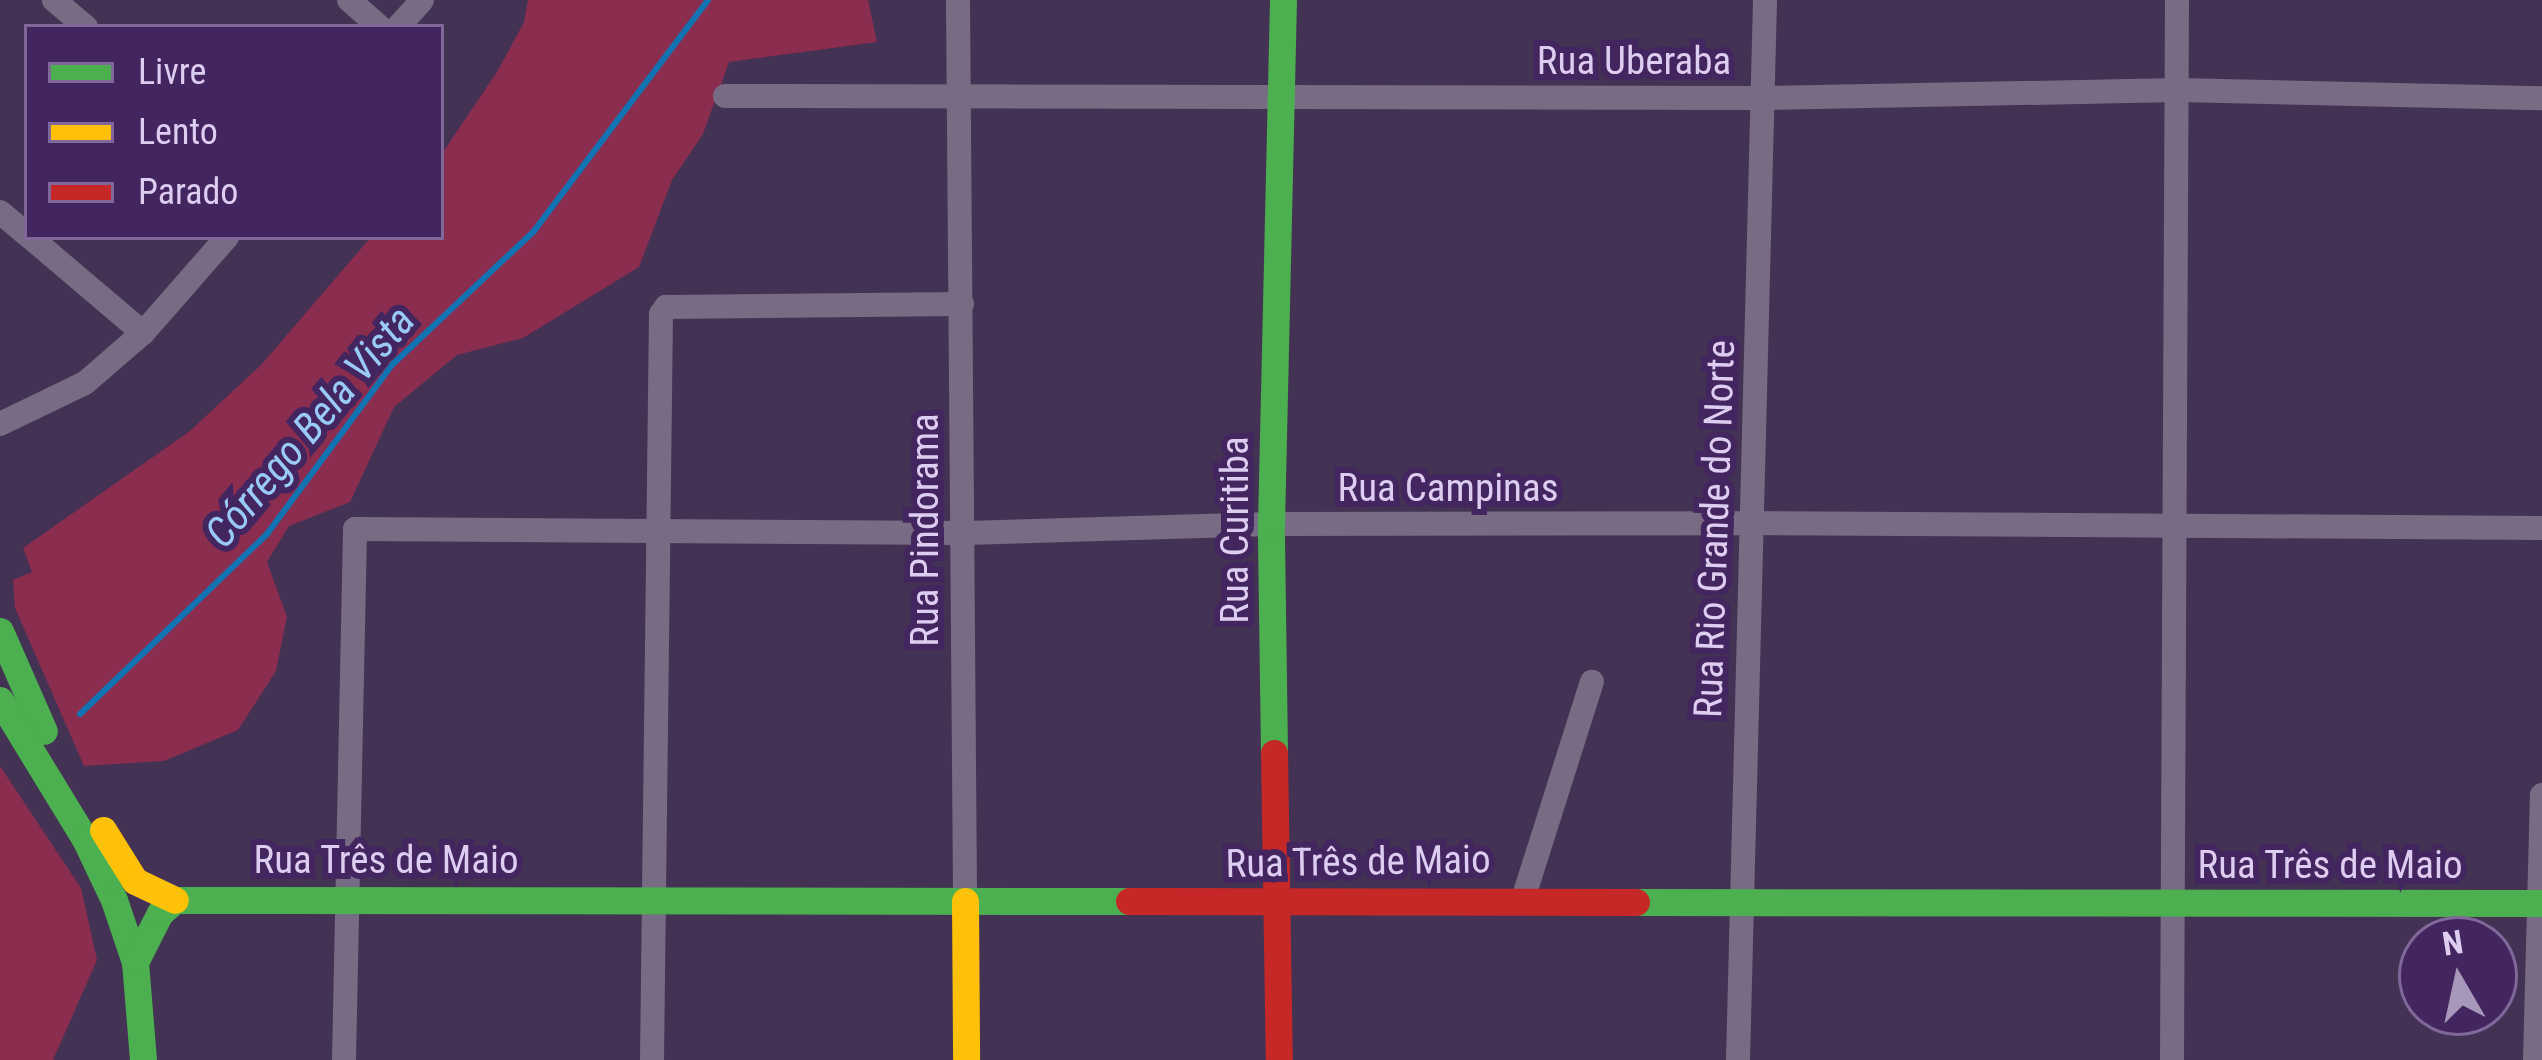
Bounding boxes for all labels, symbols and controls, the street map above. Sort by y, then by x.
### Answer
legend [24,24,444,240]
street label: Rua Uberaba [1537,38,1731,84]
text: Livre [138,51,206,93]
text: Lento [138,111,218,153]
text: Parado [138,171,238,213]
water label: Córrego Bela Vista [195,296,425,558]
street label: Rua Rio Grande do Norte [1685,339,1745,719]
street label: Rua Pindorama [902,413,948,647]
street label: Rua Curitiba [1212,436,1258,624]
street label: Rua Campinas [1338,465,1558,511]
street label: Rua Três de Maio [1225,836,1491,888]
street label: Rua Três de Maio [253,837,519,883]
street label: Rua Três de Maio [2197,842,2463,888]
north arrow [2398,916,2518,1036]
text: N [2440,922,2466,964]

